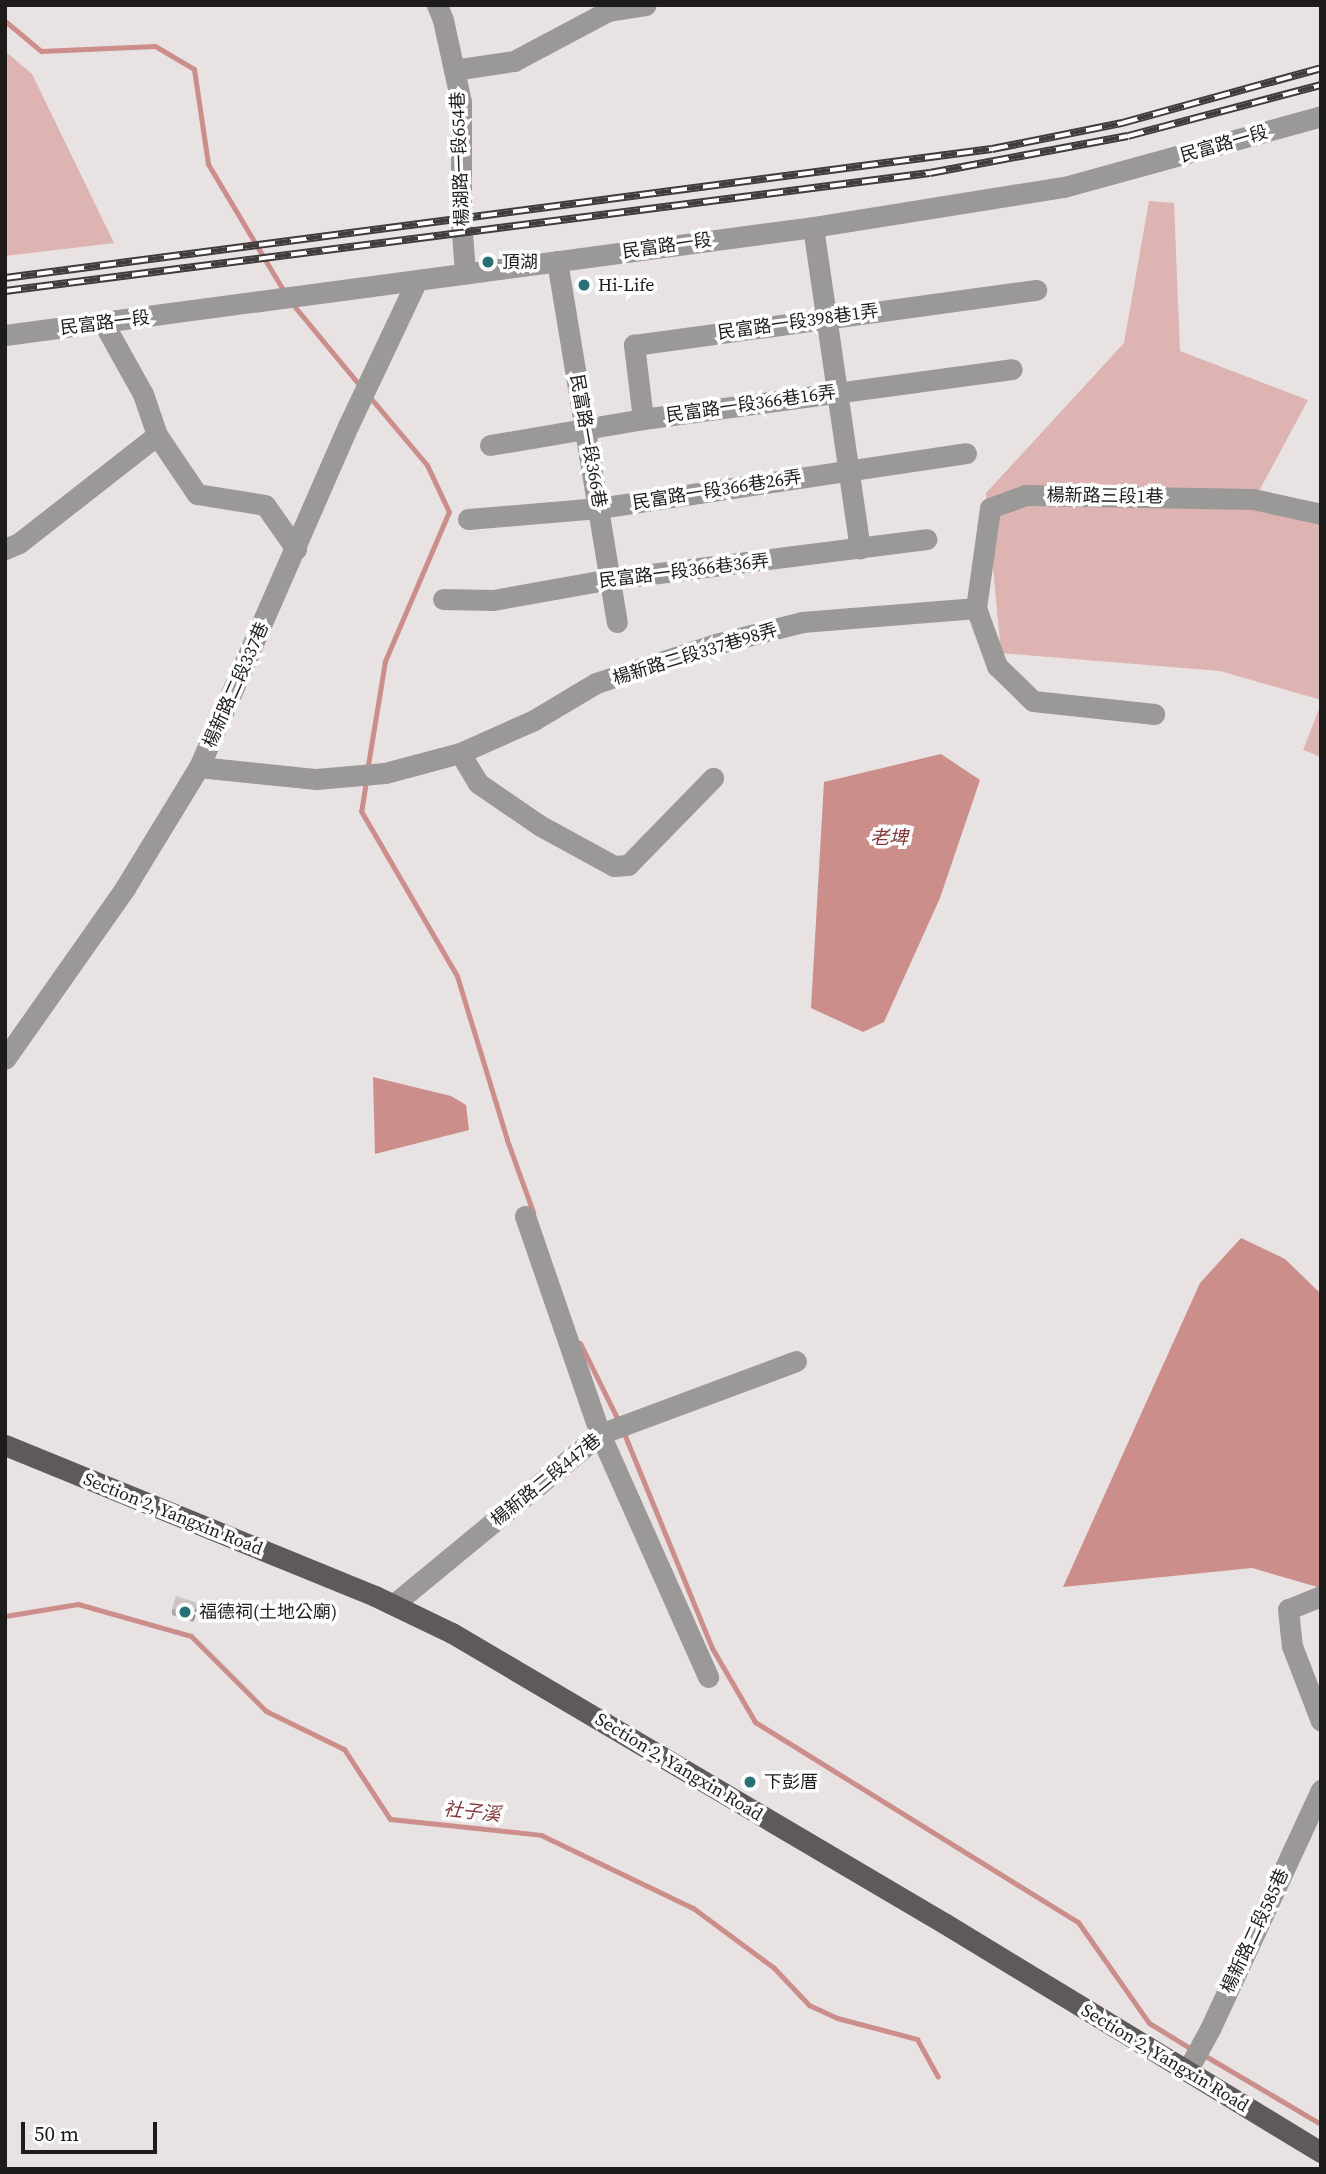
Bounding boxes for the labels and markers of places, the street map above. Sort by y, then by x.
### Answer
place label: 頂湖 [502,251,538,273]
marker: 頂湖 [480,254,496,270]
place label: Hi-Life [598,274,655,296]
marker: Hi-Life [576,277,592,293]
place label: 福德祠(土地公廟) [199,1601,337,1623]
marker: 福德祠(土地公廟) [177,1604,193,1620]
place label: 下彭厝 [764,1771,818,1793]
marker: 下彭厝 [742,1774,758,1790]

